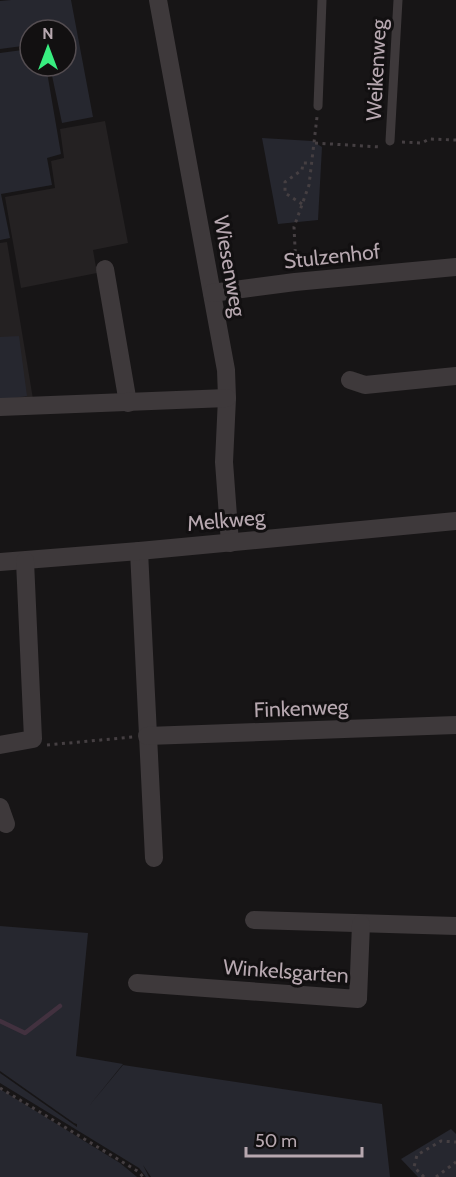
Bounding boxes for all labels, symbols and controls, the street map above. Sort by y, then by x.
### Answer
north arrow [18,18,78,78]
street label: Weikenweg [361,18,391,122]
text: N [42,24,54,43]
street label: Wiesenweg [209,213,251,319]
street label: Stulzenhof [282,238,382,273]
street label: Melkweg [186,504,267,536]
street label: Finkenweg [253,694,349,722]
street label: Winkelsgarten [222,954,350,988]
scale bar [246,1120,362,1158]
text: 50 m [255,1130,297,1152]

